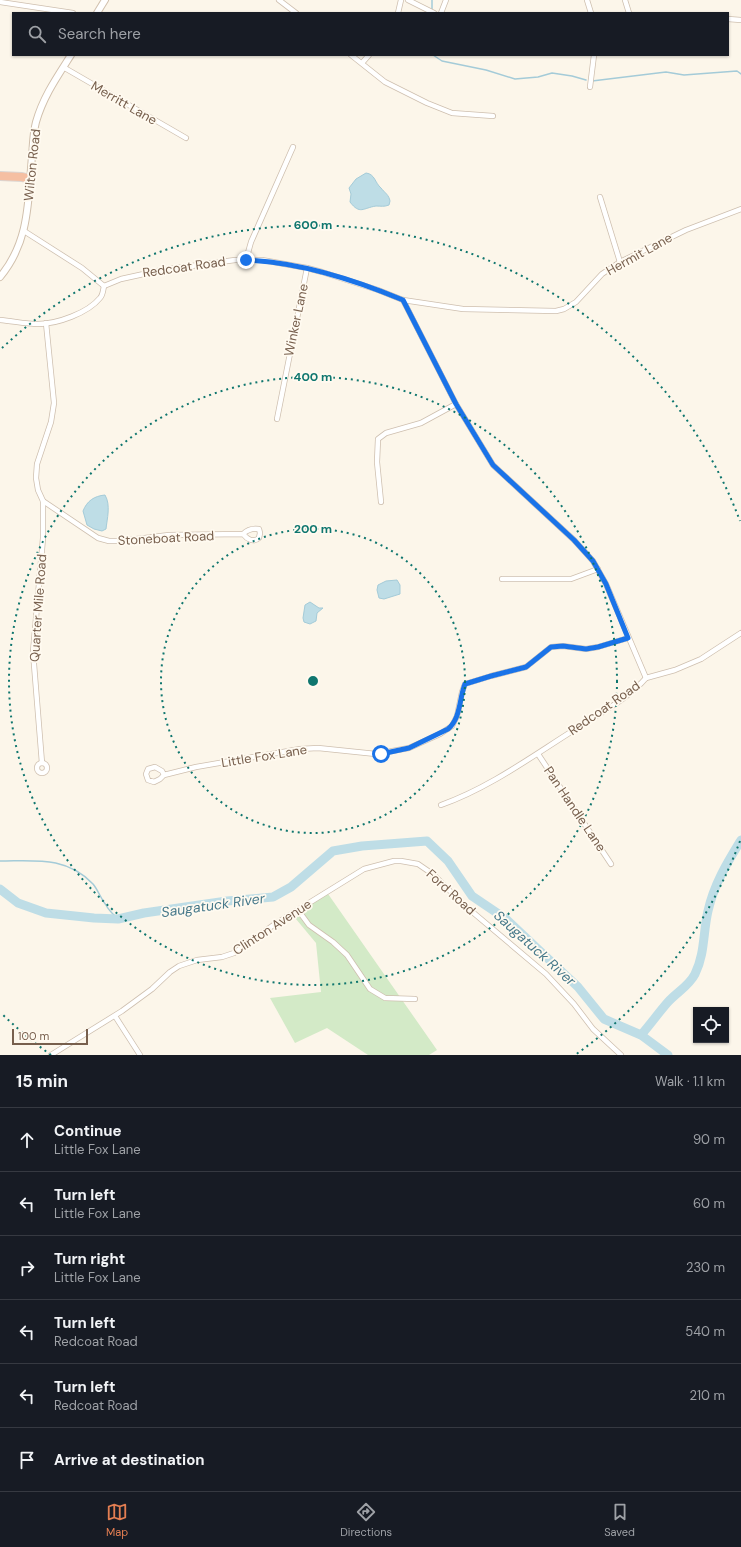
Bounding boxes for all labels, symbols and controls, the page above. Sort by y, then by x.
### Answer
search box [12,12,729,56]
icon: search [26,23,48,45]
text: Search here [58,24,141,44]
street label: Merritt Lane [88,77,160,129]
street label: Wilton Road [20,128,44,202]
text: 600 m [294,217,332,233]
street label: Hermit Lane [603,229,675,279]
route end [237,251,255,269]
street label: Redcoat Road [141,253,227,281]
street label: Winker Lane [280,282,312,358]
text: 400 m [294,369,332,385]
text: 200 m [294,521,332,537]
street label: Stoneboat Road [117,527,215,549]
street label: Quarter Mile Road [26,554,50,662]
centre of rings [306,674,320,688]
street label: Redcoat Road [565,677,643,739]
street label: Little Fox Lane [220,741,308,771]
route start [372,745,390,763]
street label: Pan Handle Lane [540,763,610,855]
street label: Ford Road [423,865,479,919]
water label: Saugatuck River [160,889,267,921]
street label: Clinton Avenue [229,895,315,959]
water label: Saugatuck River [490,906,580,990]
map controls [693,1007,729,1043]
button: locate [693,1007,729,1043]
scale bar [12,1027,88,1046]
text: 100 m [18,1029,49,1043]
text: 15 min [16,1070,68,1092]
text: Walk · 1.1 km [655,1073,725,1090]
text: Continue [54,1121,122,1141]
icon: ahead [16,1129,38,1151]
text: 90 m [693,1131,725,1148]
text: Little Fox Lane [54,1141,141,1158]
text: Turn left [54,1185,115,1205]
icon: left [16,1193,38,1215]
text: 60 m [693,1195,725,1212]
text: Little Fox Lane [54,1205,141,1222]
text: Turn right [54,1249,125,1269]
icon: right [16,1257,38,1279]
text: 230 m [686,1259,725,1276]
text: Little Fox Lane [54,1269,141,1286]
text: Turn left [54,1313,115,1333]
icon: left [16,1321,38,1343]
text: 540 m [685,1323,725,1340]
text: Redcoat Road [54,1333,138,1350]
text: Turn left [54,1377,115,1397]
icon: left [16,1385,38,1407]
text: 210 m [690,1387,725,1404]
text: Redcoat Road [54,1397,138,1414]
icon: arrive [16,1449,38,1471]
text: Arrive at destination [54,1450,205,1470]
tab: Map [106,1501,128,1539]
tab: Directions [340,1501,392,1539]
tab: Saved [604,1501,635,1539]

